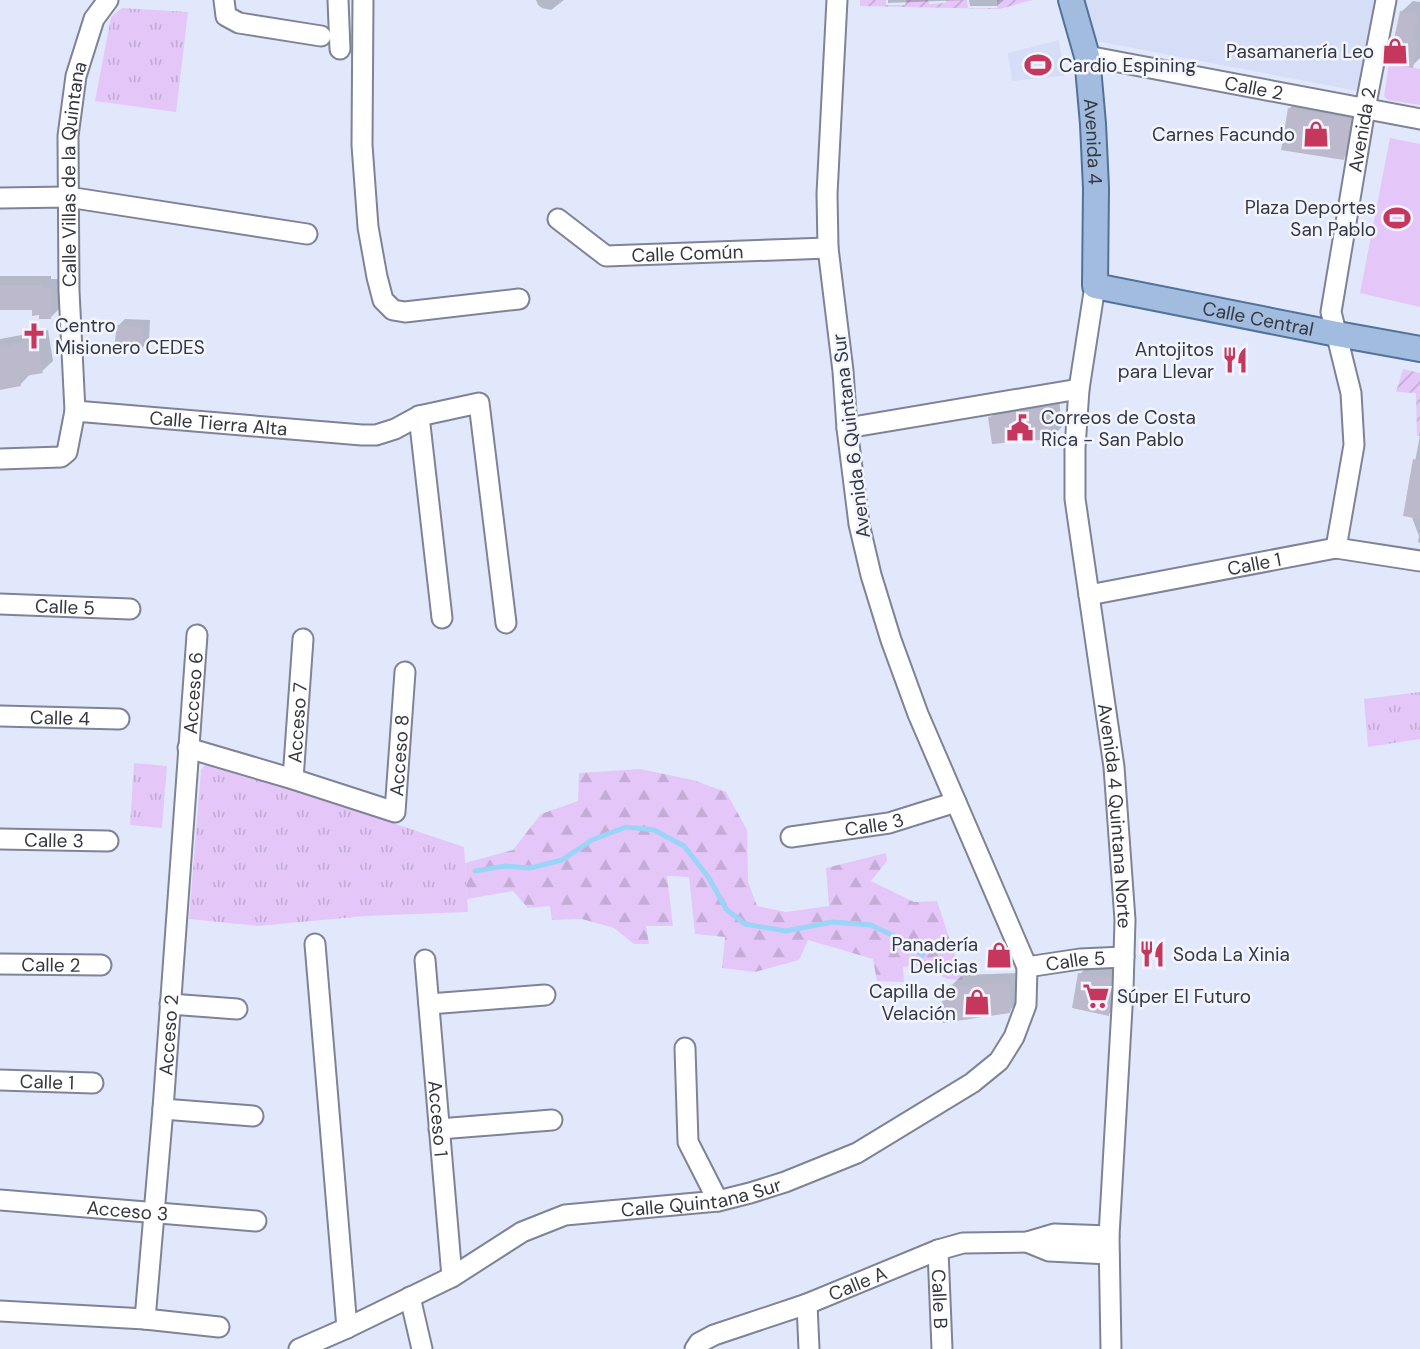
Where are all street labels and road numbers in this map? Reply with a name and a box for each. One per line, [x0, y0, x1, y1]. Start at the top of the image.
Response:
street label: Calle Villas de la Quintana [55, 58, 92, 287]
street label: Calle 2 [1223, 70, 1286, 105]
street label: Avenida 2 [1342, 85, 1381, 174]
street label: Avenida 4 [1078, 97, 1108, 185]
street label: Calle Común [631, 239, 744, 268]
street label: Calle Central [1201, 295, 1316, 342]
street label: Avenida 6 Quintana Sur [826, 332, 876, 540]
street label: Calle Tierra Alta [148, 405, 289, 441]
street label: Calle 1 [1225, 546, 1283, 581]
street label: Calle 5 [35, 593, 95, 620]
street label: Acceso 6 [177, 651, 208, 735]
street label: Acceso 7 [282, 681, 312, 764]
street label: Avenida 4 Quintana Norte [1092, 702, 1138, 929]
street label: Calle 4 [30, 704, 90, 731]
street label: Acceso 8 [384, 714, 414, 797]
street label: Calle 3 [843, 807, 907, 842]
street label: Calle 3 [24, 827, 84, 853]
street label: Calle 5 [1044, 945, 1106, 977]
street label: Calle 2 [21, 952, 81, 977]
street label: Acceso 2 [153, 993, 184, 1077]
street label: Calle 1 [19, 1068, 74, 1095]
street label: Acceso 1 [423, 1079, 454, 1158]
street label: Calle Quintana Sur [620, 1171, 784, 1222]
street label: Acceso 3 [86, 1195, 169, 1226]
street label: Calle A [825, 1260, 891, 1306]
street label: Calle B [926, 1269, 954, 1329]

